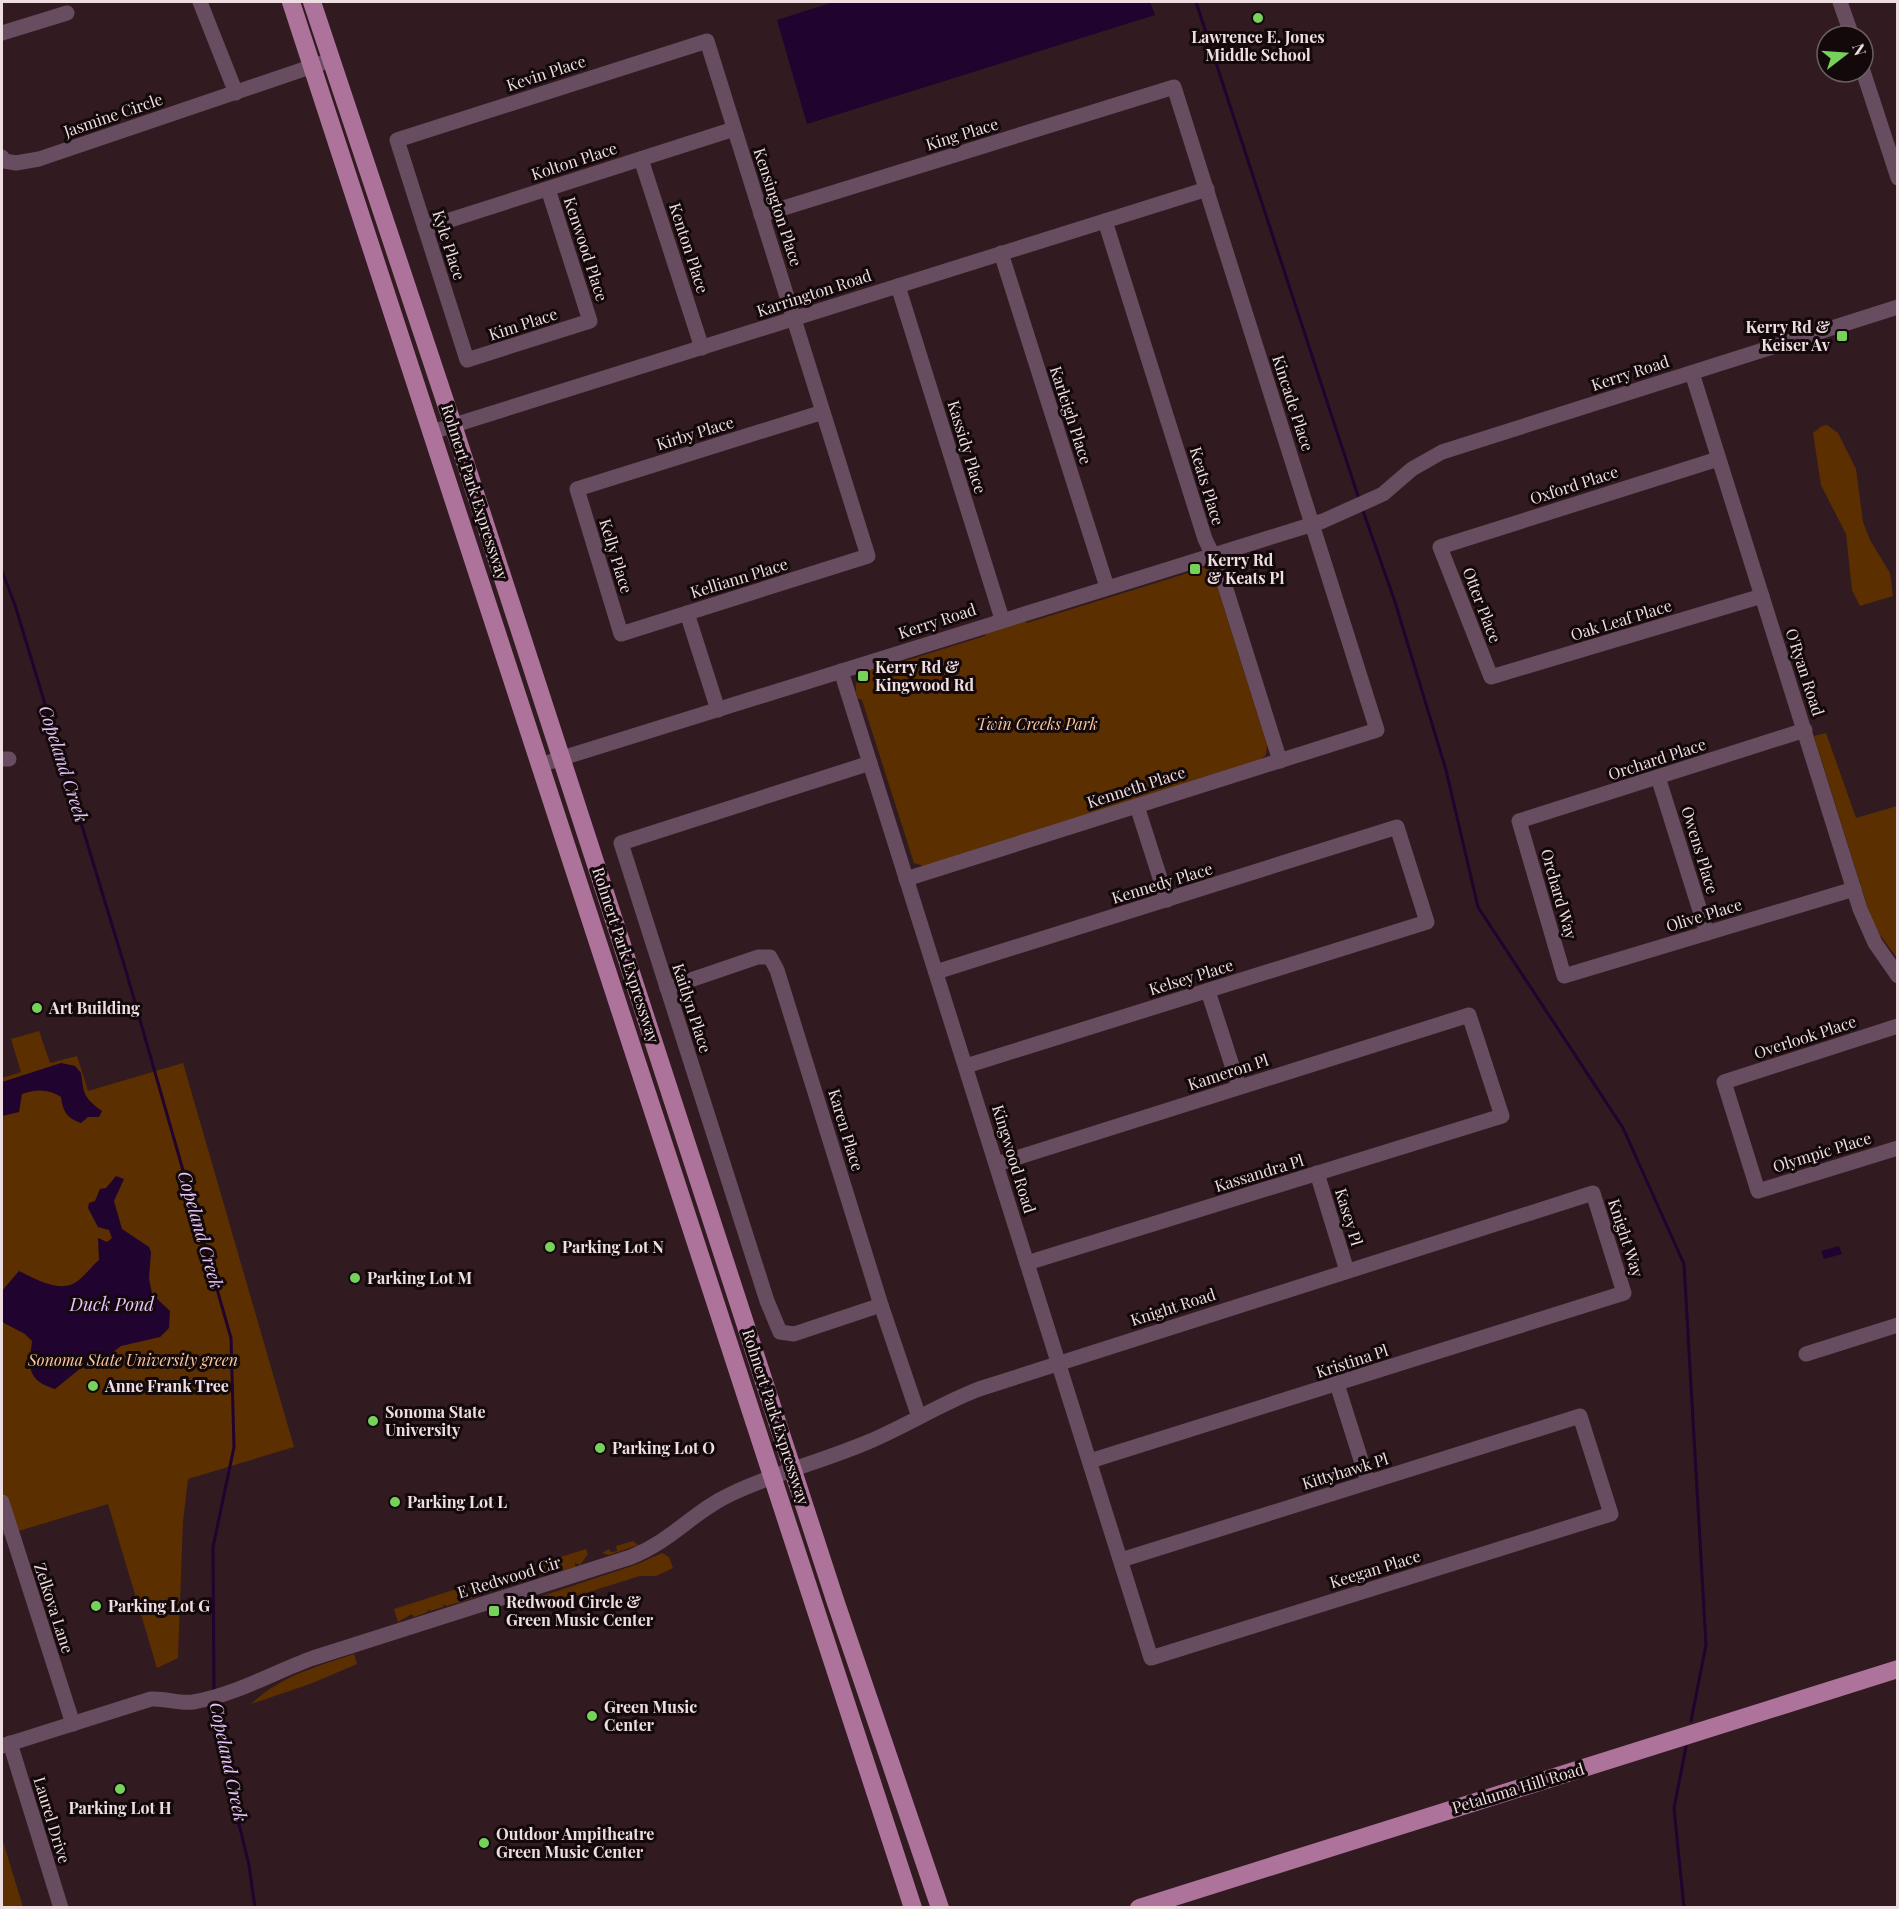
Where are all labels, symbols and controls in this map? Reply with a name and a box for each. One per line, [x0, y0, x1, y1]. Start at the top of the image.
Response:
marker: Lawrence E. Jones Middle School [1251, 11, 1265, 25]
north arrow [1815, 24, 1875, 84]
place label: Lawrence E. Jones Middle School [1191, 26, 1325, 65]
text: N [1848, 41, 1872, 58]
street label: Kevin Place [504, 50, 588, 95]
street label: Jasmine Circle [60, 88, 165, 142]
street label: King Place [923, 113, 1001, 154]
street label: Kolton Place [528, 137, 620, 184]
street label: Kensington Place [749, 145, 808, 269]
street label: Kenwood Place [560, 194, 613, 304]
street label: Kenton Place [665, 200, 714, 296]
street label: Kyle Place [428, 207, 471, 282]
street label: Karrington Road [754, 264, 874, 321]
street label: Kim Place [486, 303, 560, 344]
place label: Kerry Rd & Keiser Av [1746, 316, 1831, 355]
marker: Kerry Rd & Keiser Av [1835, 329, 1849, 343]
street label: Kerry Road [1588, 350, 1672, 395]
street label: Kincade Place [1268, 352, 1319, 453]
street label: Karleigh Place [1046, 363, 1097, 467]
street label: Kassidy Place [943, 398, 992, 496]
street label: Rohnert Park Expressway [437, 401, 514, 583]
street label: Kirby Place [653, 411, 736, 454]
street label: Keats Place [1186, 444, 1229, 528]
street label: Oxford Place [1527, 460, 1621, 509]
street label: Kelly Place [595, 516, 638, 596]
place label: Kerry Rd & Keats Pl [1207, 549, 1284, 588]
street label: Kelliann Place [687, 553, 790, 602]
marker: Kerry Rd & Keats Pl [1188, 562, 1202, 576]
street label: Otter Place [1459, 564, 1506, 645]
street label: Oak Leaf Place [1568, 594, 1674, 645]
street label: Kerry Road [895, 598, 979, 643]
street label: O'Ryan Road [1781, 625, 1830, 718]
place label: Kerry Rd & Kingwood Rd [875, 656, 975, 695]
marker: Kerry Rd & Kingwood Rd [856, 669, 870, 683]
water label: Copeland Creek [34, 702, 94, 825]
park label: Twin Creeks Park [976, 713, 1098, 734]
street label: Orchard Place [1605, 733, 1708, 784]
street label: Kenneth Place [1084, 761, 1188, 812]
street label: Owens Place [1677, 804, 1724, 896]
street label: Orchard Way [1537, 846, 1582, 941]
street label: Kennedy Place [1109, 857, 1215, 908]
street label: Rohnert Park Expressway [588, 864, 665, 1046]
street label: Olive Place [1663, 893, 1744, 936]
street label: Kelsey Place [1146, 954, 1236, 999]
street label: Kaitlyn Place [668, 961, 717, 1055]
place label: Art Building [48, 997, 140, 1018]
marker: Art Building [30, 1001, 44, 1015]
street label: Overlook Place [1751, 1010, 1859, 1063]
street label: Kameron Pl [1185, 1048, 1271, 1094]
street label: Karen Place [824, 1086, 869, 1173]
street label: Kingwood Road [988, 1102, 1041, 1216]
street label: Olympic Place [1770, 1127, 1874, 1176]
street label: Kassandra Pl [1212, 1149, 1306, 1196]
water label: Copeland Creek [173, 1168, 229, 1292]
street label: Kasey Pl [1331, 1186, 1368, 1249]
street label: Knight Way [1604, 1196, 1649, 1280]
place label: Parking Lot N [562, 1236, 664, 1257]
marker: Parking Lot N [543, 1240, 557, 1254]
place label: Parking Lot M [367, 1267, 472, 1288]
marker: Parking Lot M [348, 1271, 362, 1285]
street label: Knight Road [1128, 1283, 1218, 1330]
water label: Duck Pond [69, 1292, 155, 1316]
street label: Rohnert Park Expressway [738, 1326, 815, 1508]
street label: Kristina Pl [1313, 1339, 1391, 1382]
park label: Sonoma State University green [27, 1349, 238, 1370]
place label: Anne Frank Tree [104, 1375, 229, 1396]
marker: Anne Frank Tree [86, 1379, 100, 1393]
place label: Sonoma State University [385, 1401, 486, 1440]
marker: Sonoma State University [366, 1414, 380, 1428]
place label: Parking Lot O [612, 1437, 715, 1458]
marker: Parking Lot O [593, 1441, 607, 1455]
street label: Kittyhawk Pl [1299, 1447, 1391, 1494]
place label: Parking Lot L [407, 1491, 507, 1512]
marker: Parking Lot L [388, 1495, 402, 1509]
street label: Keegan Place [1327, 1545, 1423, 1592]
street label: E Redwood Cir [454, 1551, 563, 1602]
street label: Zelkova Lane [30, 1560, 79, 1656]
place label: Redwood Circle & Green Music Center [506, 1591, 654, 1630]
place label: Parking Lot G [108, 1595, 210, 1616]
marker: Parking Lot G [89, 1599, 103, 1613]
marker: Redwood Circle & Green Music Center [487, 1604, 501, 1618]
place label: Green Music Center [604, 1696, 697, 1735]
water label: Copeland Creek [205, 1700, 253, 1824]
marker: Green Music Center [585, 1709, 599, 1723]
street label: Petaluma Hill Road [1449, 1757, 1586, 1818]
street label: Laurel Drive [29, 1774, 76, 1866]
marker: Parking Lot H [113, 1782, 127, 1796]
place label: Parking Lot H [69, 1797, 172, 1818]
place label: Outdoor Ampitheatre Green Music Center [496, 1823, 654, 1862]
marker: Outdoor Ampitheatre Green Music Center [477, 1836, 491, 1850]

